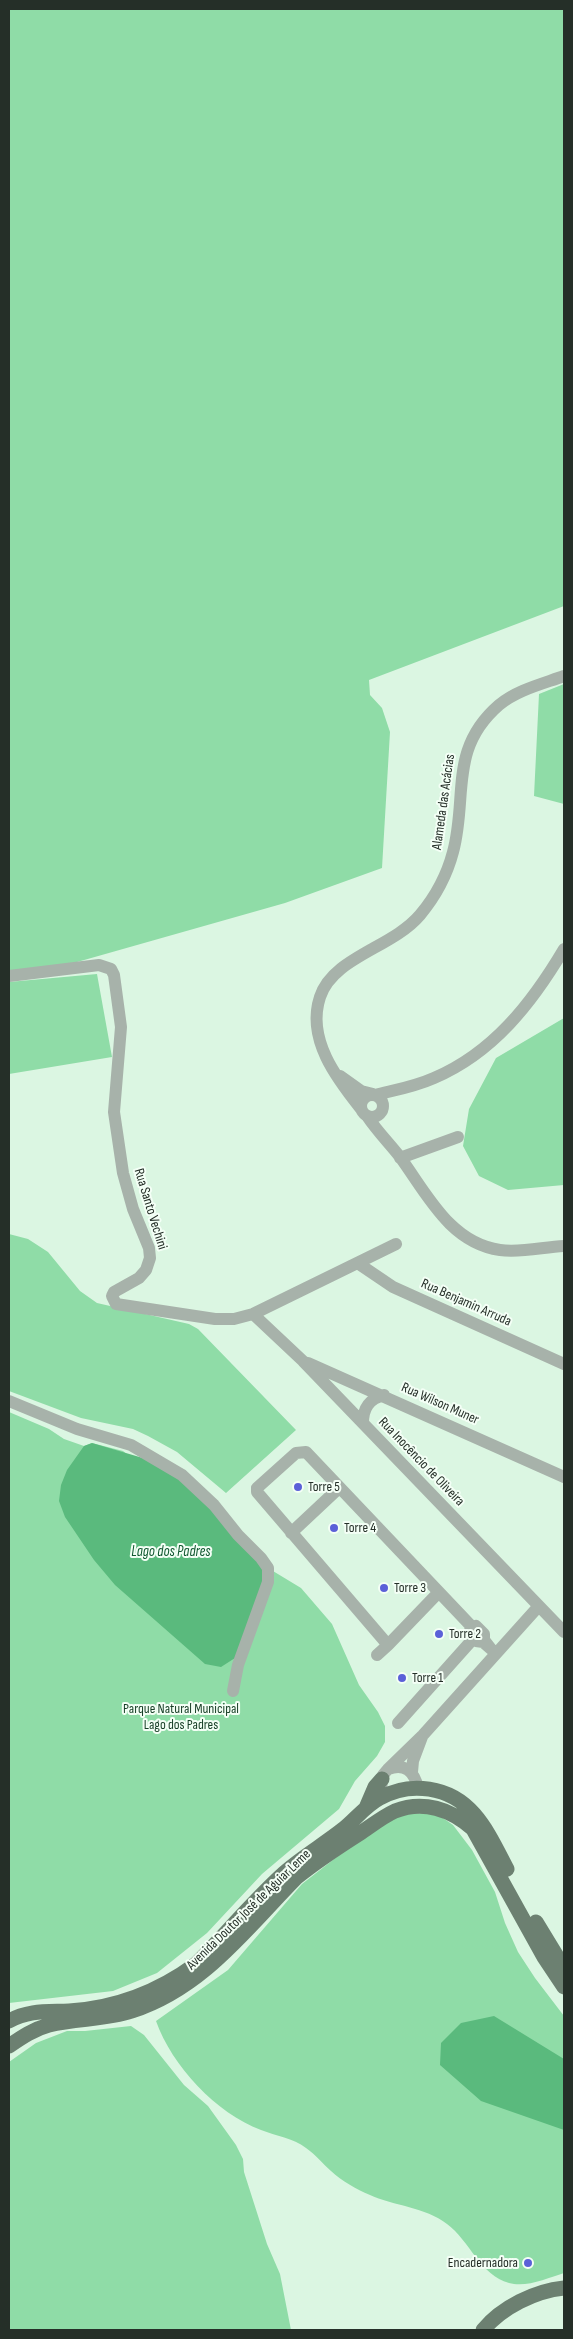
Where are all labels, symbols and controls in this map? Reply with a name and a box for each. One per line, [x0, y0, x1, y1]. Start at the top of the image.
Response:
street label: Alameda das Acácias [429, 753, 459, 851]
street label: Rua Santo Vechini [130, 1166, 170, 1252]
street label: Rua Benjamin Arruda [418, 1276, 514, 1330]
street label: Rua Wilson Muner [399, 1379, 481, 1429]
street label: Rua Inocêncio de Oliveira [374, 1414, 468, 1510]
place label: Torre 5 [308, 1479, 340, 1495]
marker: Torre 5 [292, 1481, 304, 1493]
place label: Torre 4 [344, 1520, 376, 1536]
marker: Torre 4 [328, 1522, 340, 1534]
water label: Lago dos Padres [131, 1543, 211, 1561]
place label: Torre 3 [394, 1580, 426, 1596]
marker: Torre 3 [378, 1582, 390, 1594]
place label: Torre 2 [449, 1626, 481, 1642]
marker: Torre 2 [433, 1628, 445, 1640]
place label: Torre 1 [412, 1670, 443, 1686]
marker: Torre 1 [396, 1672, 408, 1684]
park label: Parque Natural Municipal Lago dos Padres [123, 1701, 239, 1734]
street label: Avenida Doutor José de Aguiar Leme [183, 1846, 315, 1974]
place label: Encadernadora [448, 2255, 518, 2271]
marker: Encadernadora [522, 2257, 534, 2269]

